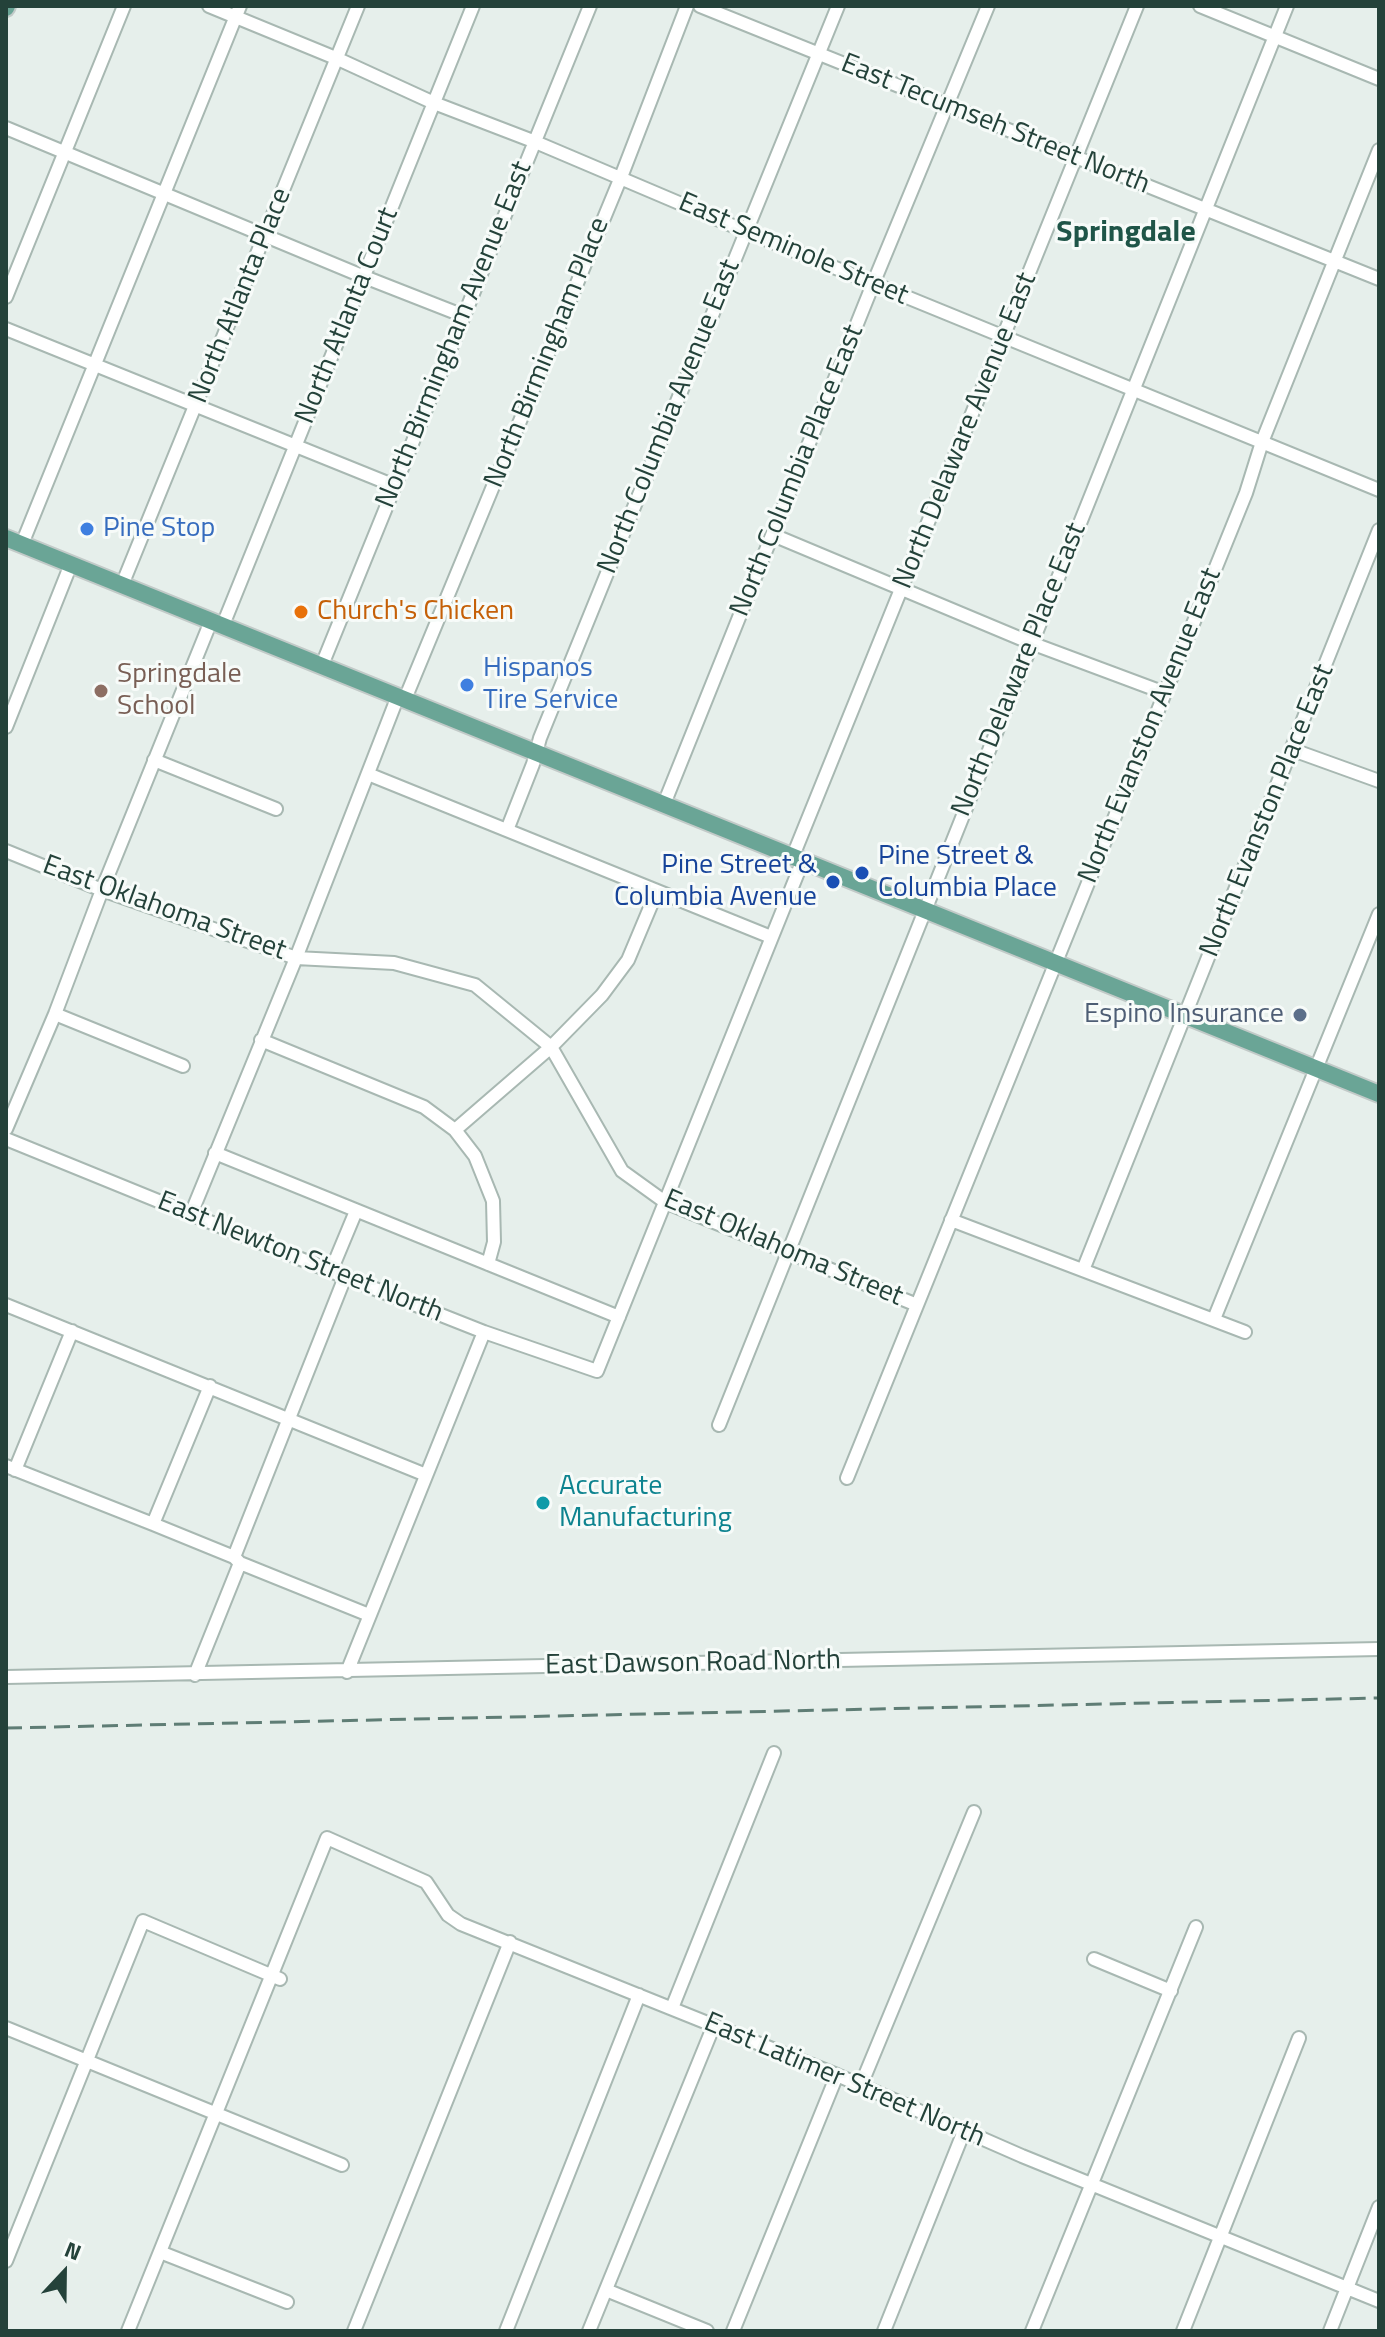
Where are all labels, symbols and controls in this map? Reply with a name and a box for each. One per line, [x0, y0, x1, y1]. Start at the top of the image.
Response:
street label: East Tecumseh Street North [836, 48, 1154, 202]
street label: North Birmingham Avenue East [370, 157, 540, 513]
street label: North Atlanta Place [183, 183, 299, 409]
street label: East Seminole Street [673, 186, 913, 314]
street label: North Atlanta Court [289, 203, 407, 429]
street label: North Birmingham Place [478, 213, 618, 493]
district label: Springdale [1056, 216, 1196, 252]
street label: North Columbia Avenue East [592, 255, 748, 579]
street label: North Delaware Avenue East [887, 268, 1045, 594]
street label: North Columbia Place East [724, 320, 872, 622]
place label: Pine Stop [103, 512, 215, 546]
street label: North Delaware Place East [946, 518, 1094, 822]
marker: Pine Stop [78, 520, 96, 538]
street label: North Evanston Avenue East [1072, 564, 1230, 888]
place label: Church's Chicken [317, 595, 514, 629]
marker: Church's Chicken [292, 603, 310, 621]
place label: Hispanos Tire Service [483, 652, 618, 718]
place label: Springdale School [117, 658, 242, 724]
street label: North Evanston Place East [1194, 660, 1342, 962]
marker: Hispanos Tire Service [458, 676, 476, 694]
marker: Springdale School [92, 682, 110, 700]
place label: Pine Street & Columbia Place [878, 840, 1057, 906]
street label: East Oklahoma Street [38, 849, 290, 969]
place label: Pine Street & Columbia Avenue [614, 849, 817, 915]
marker: Pine Street & Columbia Place [853, 864, 871, 882]
marker: Pine Street & Columbia Avenue [824, 873, 842, 891]
place label: Espino Insurance [1084, 998, 1284, 1032]
marker: Espino Insurance [1291, 1006, 1309, 1024]
street label: East Oklahoma Street [658, 1183, 908, 1315]
street label: East Newton Street North [152, 1185, 448, 1331]
place label: Accurate Manufacturing [559, 1470, 732, 1536]
marker: Accurate Manufacturing [534, 1494, 552, 1512]
street label: East Dawson Road North [545, 1645, 841, 1683]
street label: East Latimer Street North [699, 2007, 989, 2155]
text: N [60, 2232, 86, 2269]
north arrow [24, 2233, 104, 2313]

